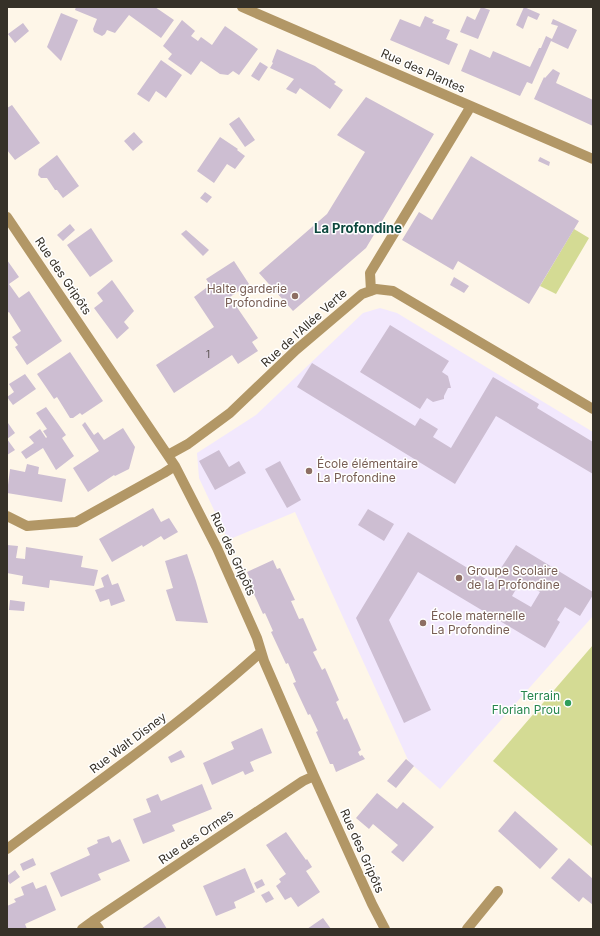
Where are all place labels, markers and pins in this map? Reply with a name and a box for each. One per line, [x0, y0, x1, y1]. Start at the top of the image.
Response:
place label: Halte garderie Profondine [207, 281, 287, 310]
marker: Halte garderie Profondine [290, 291, 300, 301]
place label: École élémentaire La Profondine [317, 456, 418, 485]
marker: École élémentaire La Profondine [304, 466, 314, 476]
place label: Groupe Scolaire de la Profondine [467, 563, 560, 592]
marker: Groupe Scolaire de la Profondine [454, 573, 464, 583]
place label: École maternelle La Profondine [431, 608, 525, 637]
marker: École maternelle La Profondine [418, 618, 428, 628]
place label: Terrain Florian Prou [492, 688, 560, 717]
marker: Terrain Florian Prou [563, 698, 573, 708]

